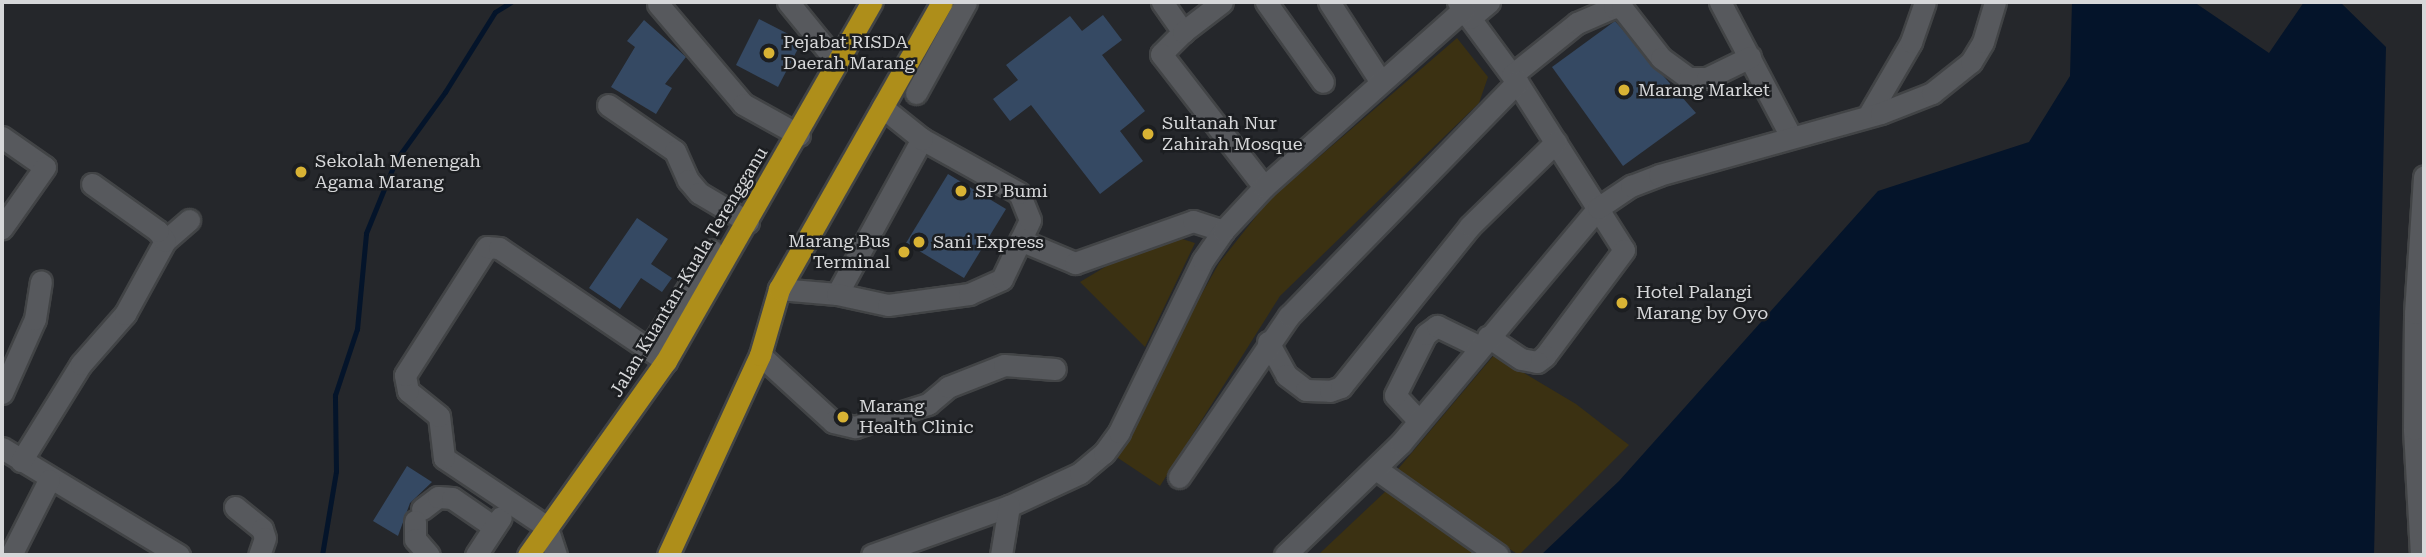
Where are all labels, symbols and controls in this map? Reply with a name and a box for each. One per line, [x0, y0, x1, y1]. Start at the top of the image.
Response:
place label: Pejabat RISDA Daerah Marang [783, 32, 915, 74]
marker: Pejabat RISDA Daerah Marang [761, 45, 777, 61]
place label: Marang Market [1638, 79, 1770, 101]
marker: Marang Market [1616, 82, 1632, 98]
place label: Sultanah Nur Zahirah Mosque [1162, 113, 1303, 156]
marker: Sultanah Nur Zahirah Mosque [1140, 126, 1156, 142]
street label: Jalan Kuantan-Kuala Terengganu [606, 143, 772, 401]
place label: Sekolah Menengah Agama Marang [315, 151, 481, 194]
marker: Sekolah Menengah Agama Marang [293, 164, 309, 180]
place label: SP Bumi [975, 180, 1048, 202]
marker: SP Bumi [953, 183, 969, 199]
place label: Marang Bus Terminal [788, 231, 890, 274]
place label: Sani Express [933, 231, 1044, 253]
marker: Sani Express [911, 234, 927, 250]
marker: Marang Bus Terminal [896, 244, 912, 260]
place label: Hotel Palangi Marang by Oyo [1636, 282, 1768, 324]
marker: Hotel Palangi Marang by Oyo [1614, 295, 1630, 311]
place label: Marang Health Clinic [859, 396, 973, 438]
marker: Marang Health Clinic [833, 407, 853, 427]

